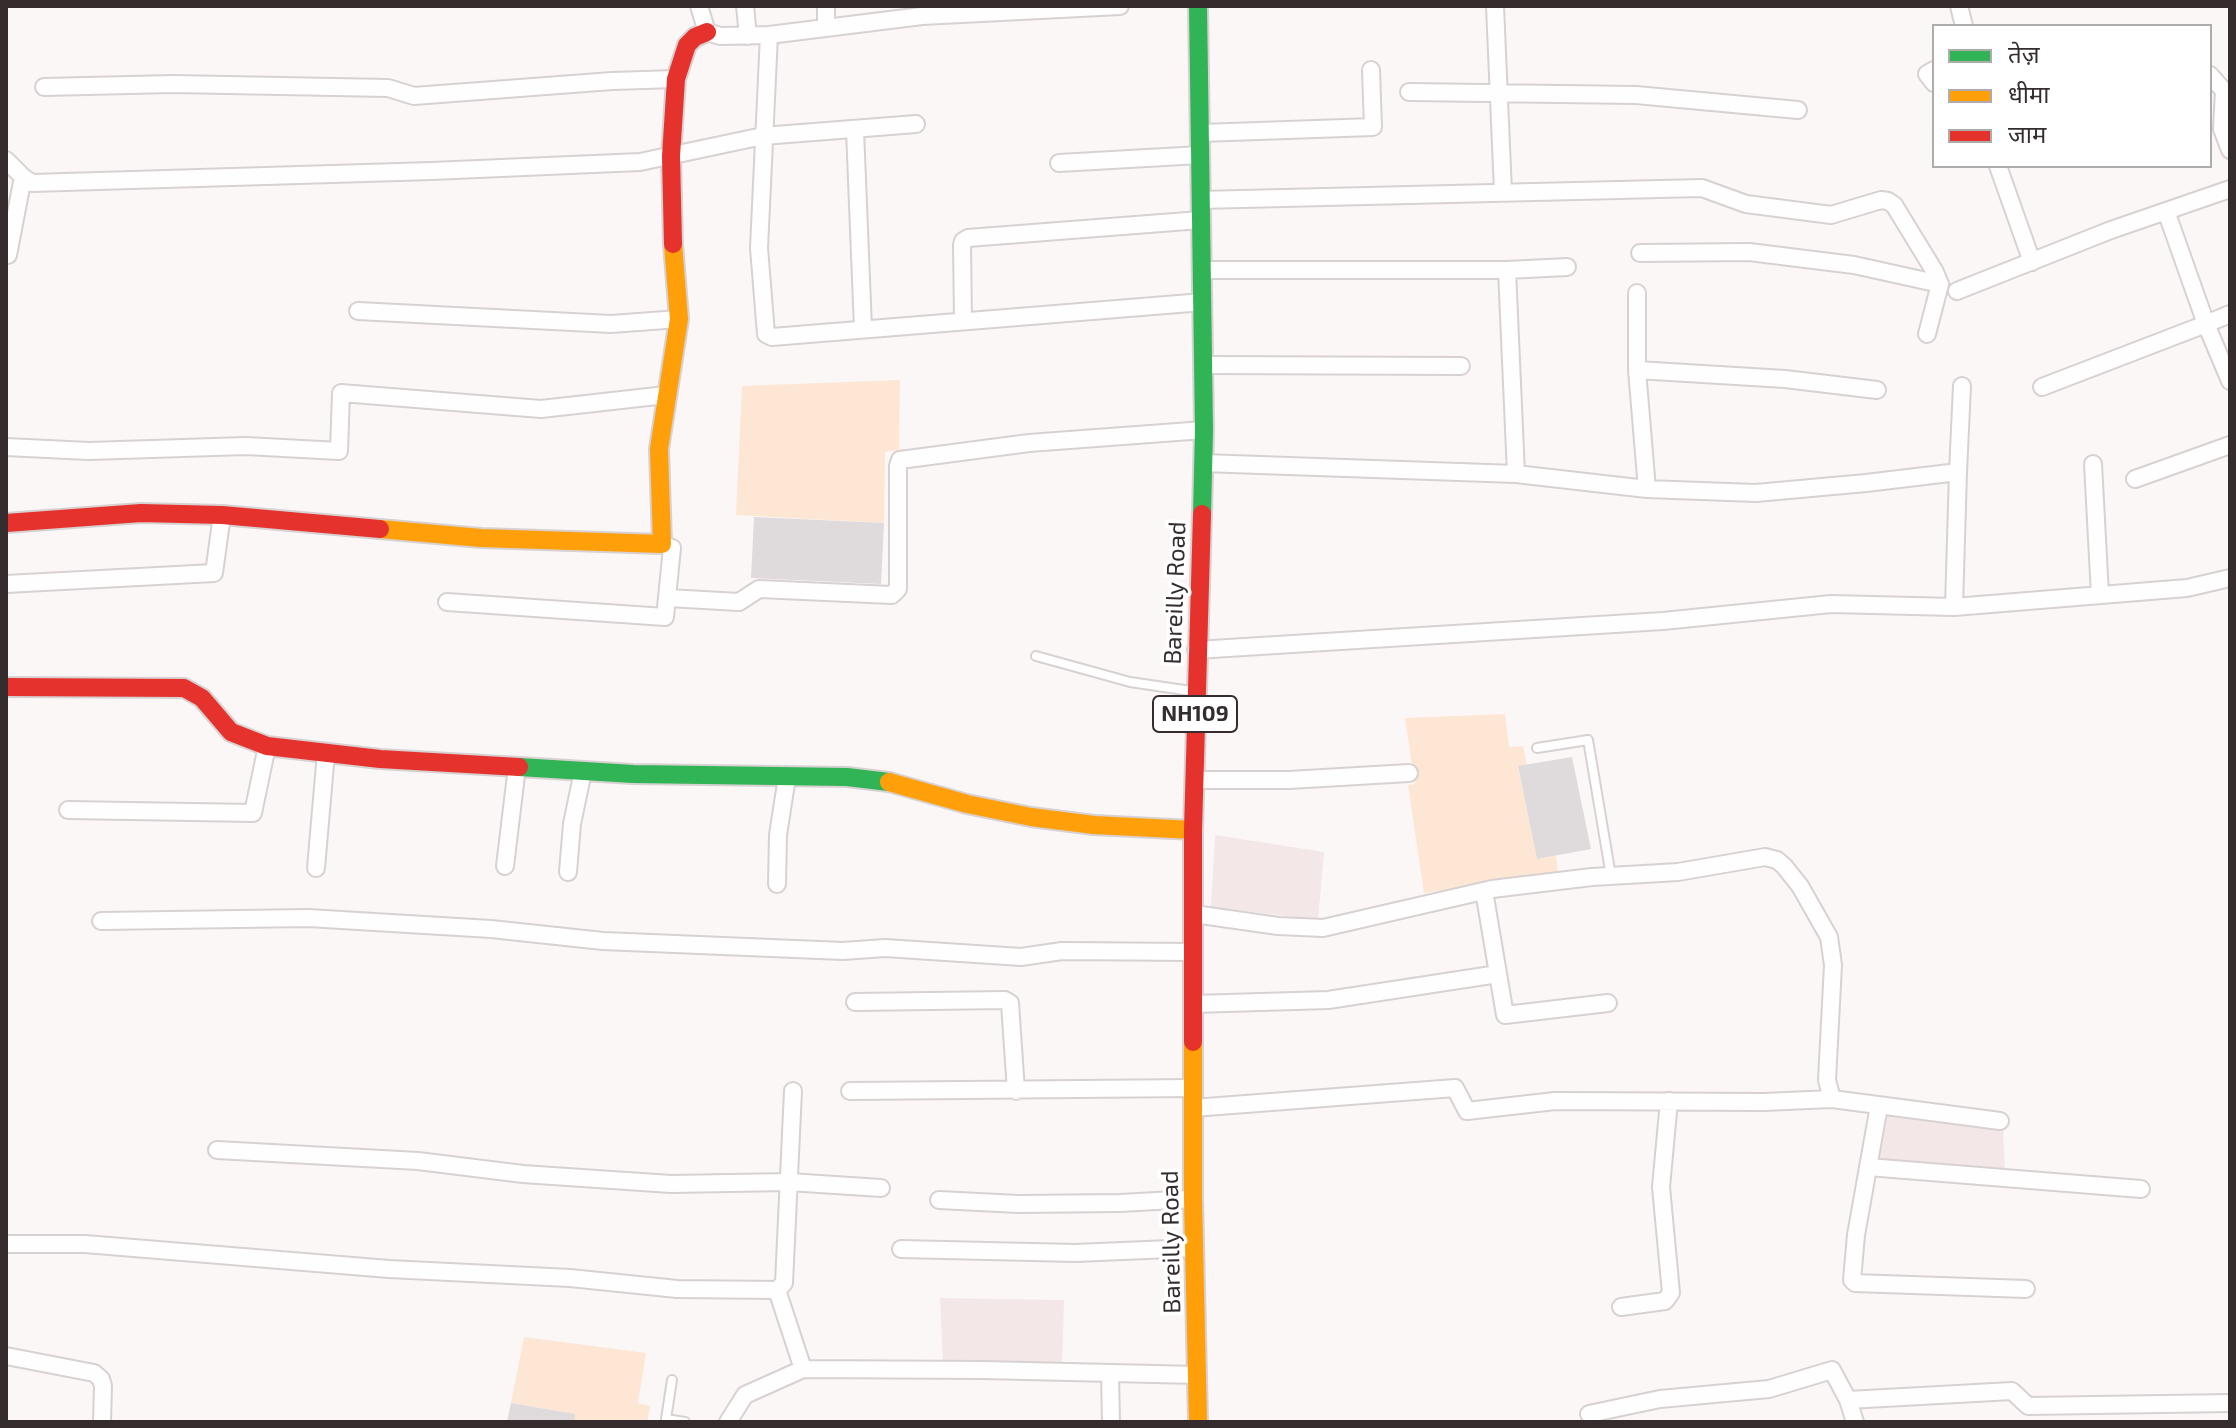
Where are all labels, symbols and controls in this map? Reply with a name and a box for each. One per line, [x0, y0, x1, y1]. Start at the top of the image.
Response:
legend [1932, 24, 2212, 168]
text: तेज़ [2008, 39, 2040, 68]
text: धीमा [2008, 79, 2050, 108]
text: जाम [2008, 119, 2046, 148]
street label: Bareilly Road [1158, 521, 1192, 665]
road number: NH109 [1153, 696, 1237, 732]
street label: Bareilly Road [1155, 1170, 1187, 1314]

